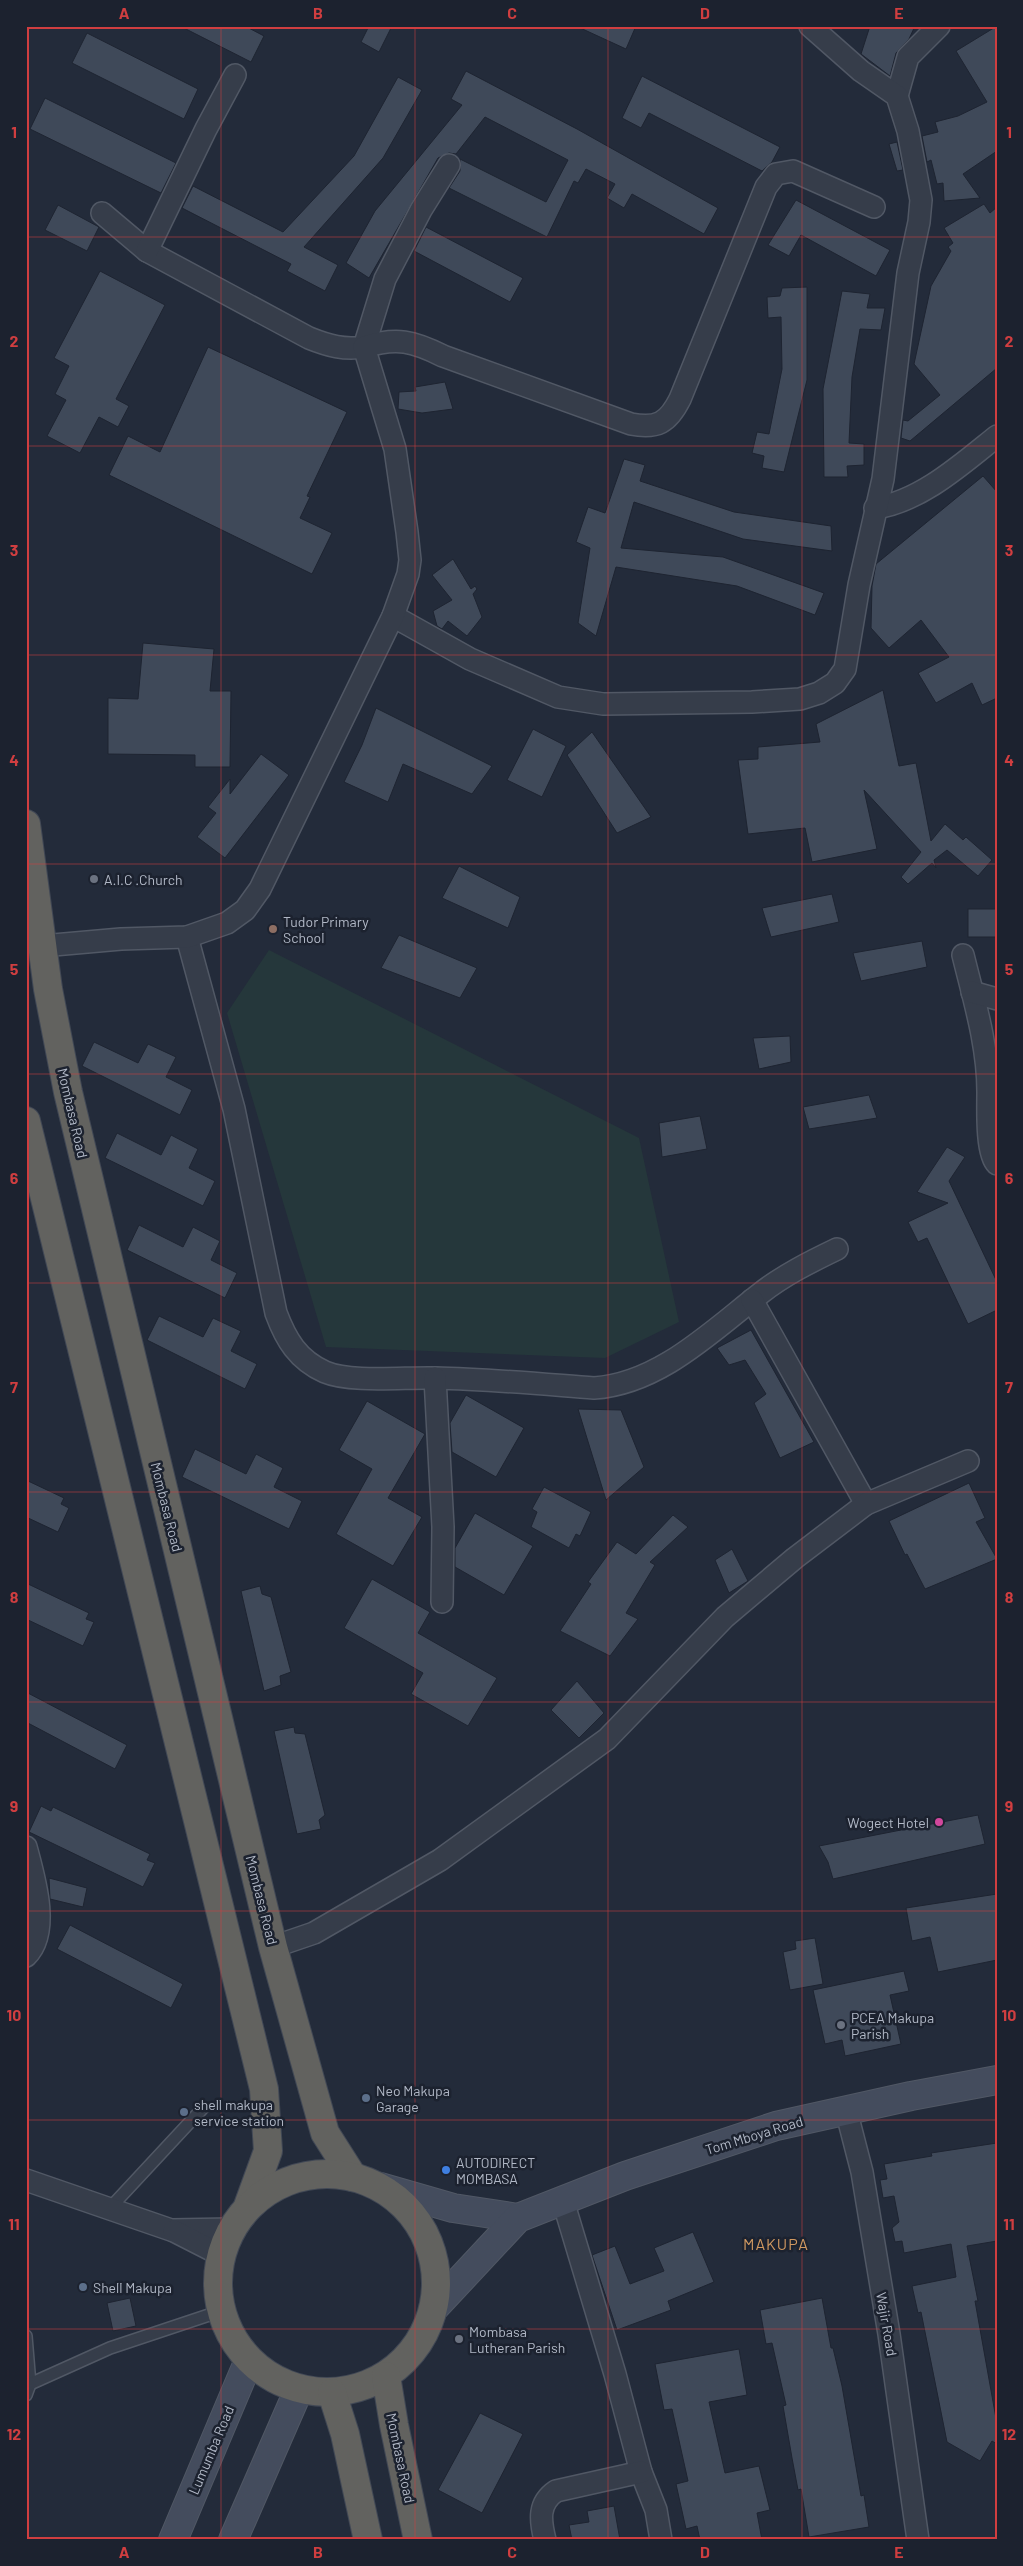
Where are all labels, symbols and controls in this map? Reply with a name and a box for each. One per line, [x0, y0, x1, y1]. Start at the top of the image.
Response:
text: A [119, 3, 130, 22]
text: B [313, 3, 323, 22]
text: C [507, 3, 517, 22]
text: D [700, 3, 710, 22]
text: E [894, 3, 904, 22]
text: 1 [11, 122, 17, 141]
text: 1 [1006, 122, 1012, 141]
text: 2 [10, 331, 19, 350]
text: 2 [1005, 331, 1014, 350]
text: 3 [10, 540, 18, 559]
text: 3 [1005, 540, 1013, 559]
text: 4 [9, 750, 19, 769]
text: 4 [1004, 750, 1014, 769]
place label: A.I.C .Church [104, 871, 183, 888]
marker: A.I.C .Church [88, 873, 100, 885]
place label: Tudor Primary School [283, 913, 369, 946]
marker: Tudor Primary School [267, 923, 279, 935]
text: 5 [10, 959, 19, 978]
text: 5 [1005, 959, 1014, 978]
street label: Mombasa Road [54, 1066, 92, 1160]
text: 6 [10, 1168, 19, 1187]
text: 6 [1005, 1168, 1014, 1187]
text: 7 [10, 1377, 18, 1396]
text: 7 [1005, 1377, 1013, 1396]
street label: Mombasa Road [148, 1460, 186, 1554]
text: 8 [10, 1587, 19, 1606]
text: 8 [1005, 1587, 1014, 1606]
text: 9 [10, 1796, 18, 1815]
text: 9 [1005, 1796, 1013, 1815]
place label: Wogect Hotel [847, 1814, 929, 1831]
marker: Wogect Hotel [933, 1816, 945, 1828]
street label: Mombasa Road [243, 1853, 281, 1947]
text: 10 [7, 2005, 21, 2024]
text: 10 [1002, 2005, 1016, 2024]
place label: PCEA Makupa Parish [851, 2009, 934, 2042]
marker: PCEA Makupa Parish [835, 2019, 847, 2031]
place label: Neo Makupa Garage [376, 2082, 450, 2115]
marker: Neo Makupa Garage [360, 2092, 372, 2104]
place label: shell makupa service station [194, 2096, 284, 2129]
marker: shell makupa service station [178, 2106, 190, 2118]
street label: Tom Mboya Road [703, 2112, 805, 2158]
place label: AUTODIRECT MOMBASA [456, 2154, 535, 2187]
marker: AUTODIRECT MOMBASA [440, 2164, 452, 2176]
text: 11 [8, 2214, 20, 2233]
text: 11 [1003, 2214, 1015, 2233]
district label: MAKUPA [743, 2234, 809, 2253]
place label: Shell Makupa [93, 2279, 172, 2296]
marker: Shell Makupa [77, 2281, 89, 2293]
street label: Wajir Road [873, 2291, 901, 2357]
place label: Mombasa Lutheran Parish [469, 2323, 565, 2356]
marker: Mombasa Lutheran Parish [453, 2333, 465, 2345]
street label: Lumumba Road [185, 2403, 237, 2497]
street label: Mombasa Road [383, 2411, 419, 2505]
text: 12 [7, 2424, 21, 2443]
text: 12 [1002, 2424, 1016, 2443]
text: A [119, 2542, 130, 2561]
text: B [313, 2542, 323, 2561]
text: C [507, 2542, 517, 2561]
text: D [700, 2542, 710, 2561]
text: E [894, 2542, 904, 2561]

